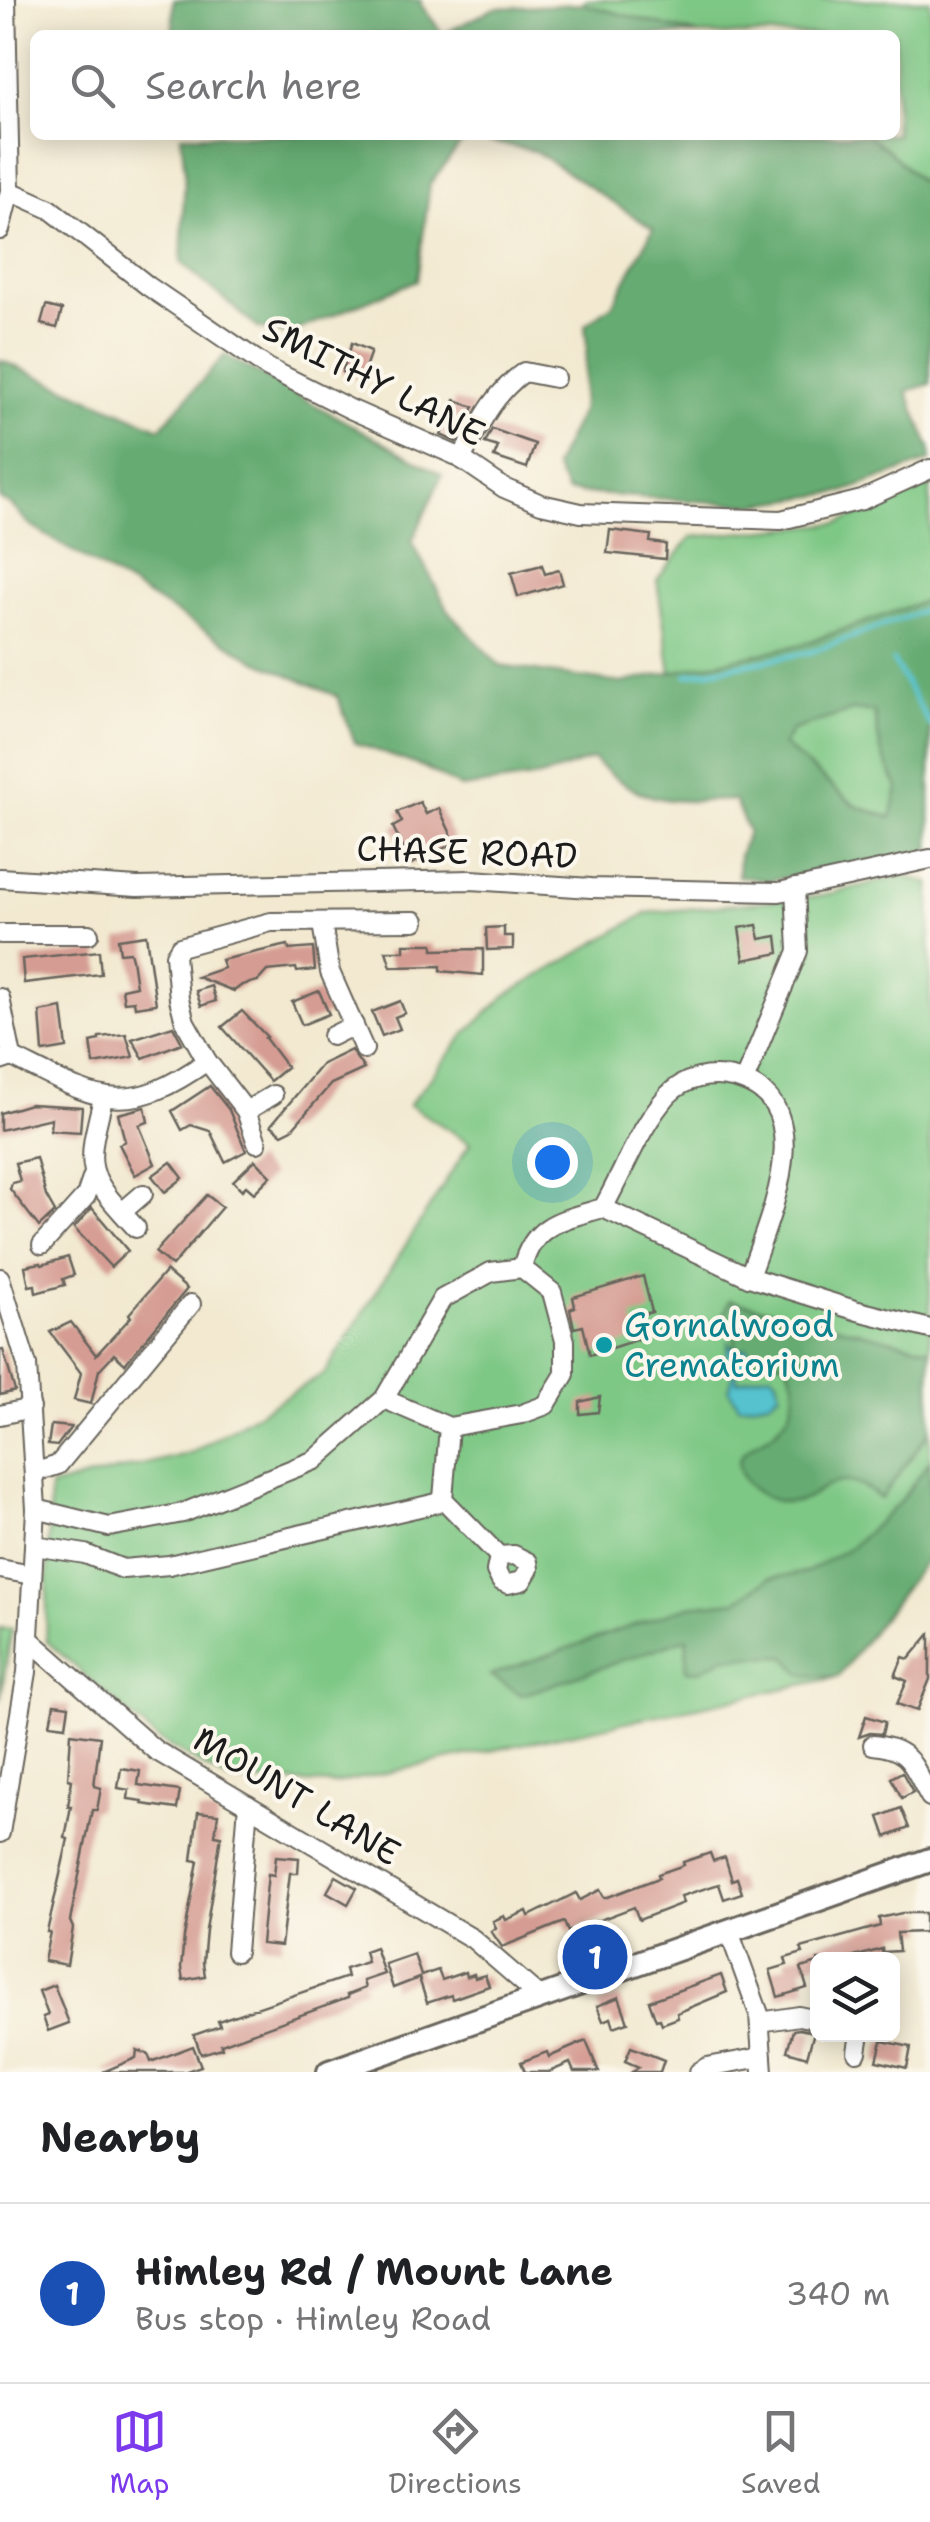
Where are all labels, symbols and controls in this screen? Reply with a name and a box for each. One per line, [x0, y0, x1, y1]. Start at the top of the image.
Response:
search box [30, 30, 900, 140]
icon: search [65, 58, 120, 113]
text: Search here [145, 60, 362, 111]
street label: SMITHY LANE [255, 304, 493, 457]
street label: CHASE ROAD [356, 824, 578, 879]
your location [527, 1137, 578, 1188]
place label: Gornalwood Crematorium [624, 1301, 840, 1388]
marker: Gornalwood Crematorium [593, 1334, 615, 1356]
street label: MOUNT LANE [185, 1715, 409, 1876]
pin: 1 [562, 1920, 628, 1994]
map controls [810, 1952, 900, 2042]
button: layers [810, 1952, 900, 2042]
text: Nearby [40, 2109, 200, 2165]
text: Himley Rd / Mount Lane [135, 2246, 613, 2297]
text: 1 [65, 2272, 80, 2315]
text: 340 m [786, 2272, 890, 2315]
text: Bus stop · Himley Road [135, 2297, 491, 2340]
tab: Map [110, 2404, 169, 2502]
tab: Directions [388, 2404, 522, 2502]
tab: Saved [741, 2404, 820, 2502]

